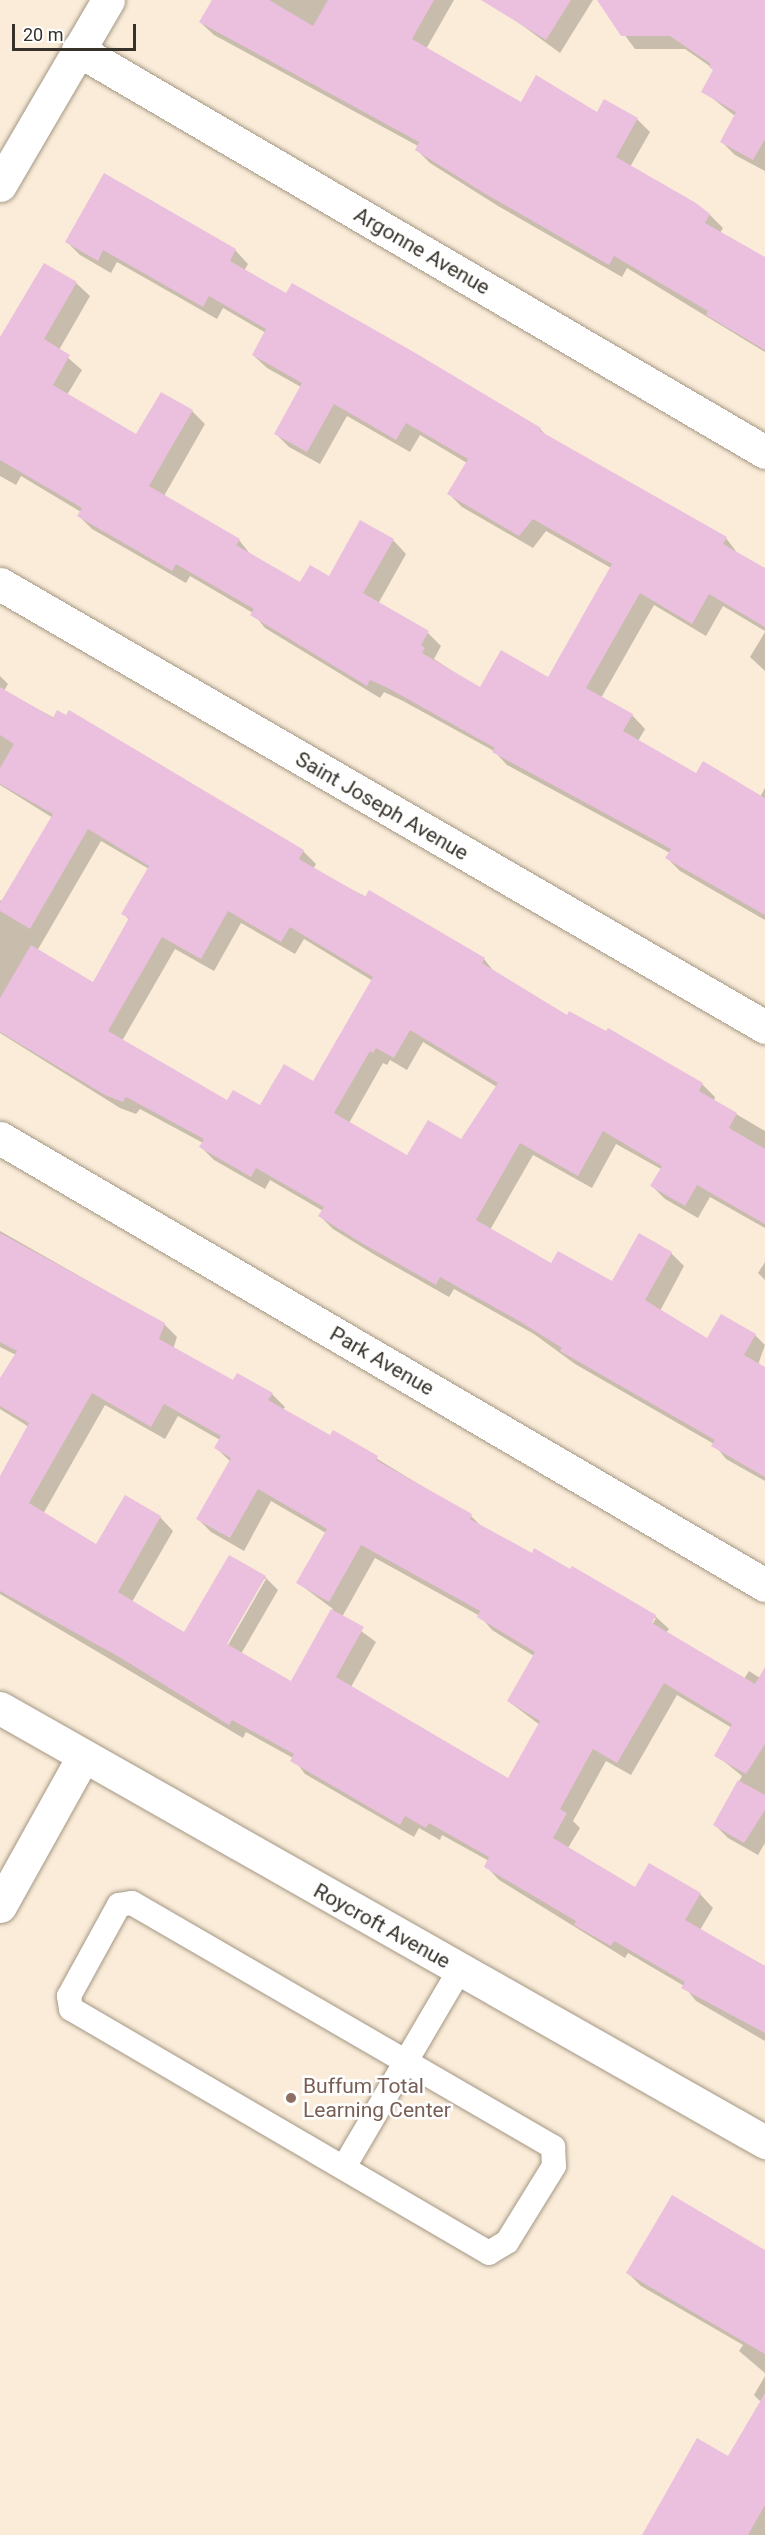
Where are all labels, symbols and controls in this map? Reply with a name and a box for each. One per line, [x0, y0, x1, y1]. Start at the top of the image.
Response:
scale bar [15, 12, 140, 50]
text: 20 m [23, 24, 63, 45]
street label: Argonne Avenue [350, 202, 494, 300]
street label: Saint Joseph Avenue [291, 746, 473, 866]
street label: Park Avenue [325, 1321, 439, 1401]
street label: Roycroft Avenue [309, 1878, 455, 1974]
place label: Buffum Total Learning Center [303, 2073, 451, 2123]
marker: Buffum Total Learning Center [284, 2091, 298, 2105]

